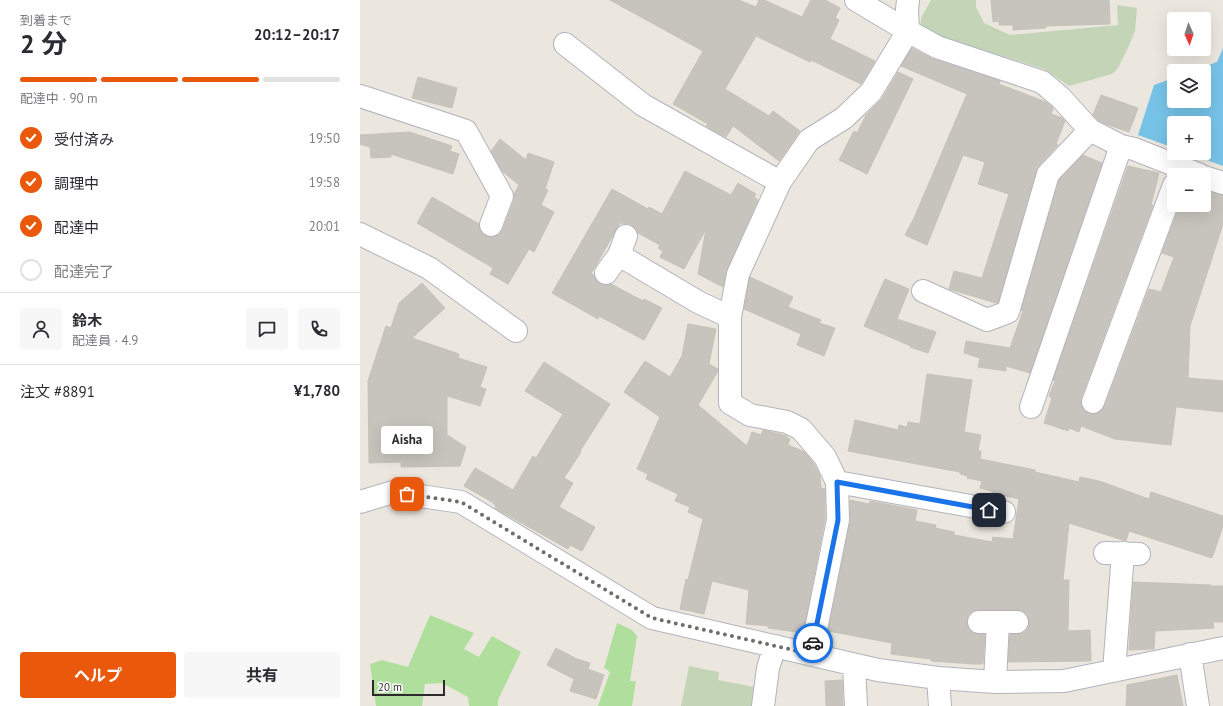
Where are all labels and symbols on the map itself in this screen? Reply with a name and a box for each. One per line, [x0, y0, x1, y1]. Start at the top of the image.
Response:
north arrow [1167, 12, 1211, 56]
callout: Aisha [381, 426, 433, 454]
pin [390, 477, 424, 511]
pin [972, 493, 1006, 527]
courier [793, 623, 833, 663]
scale bar [372, 678, 445, 697]

